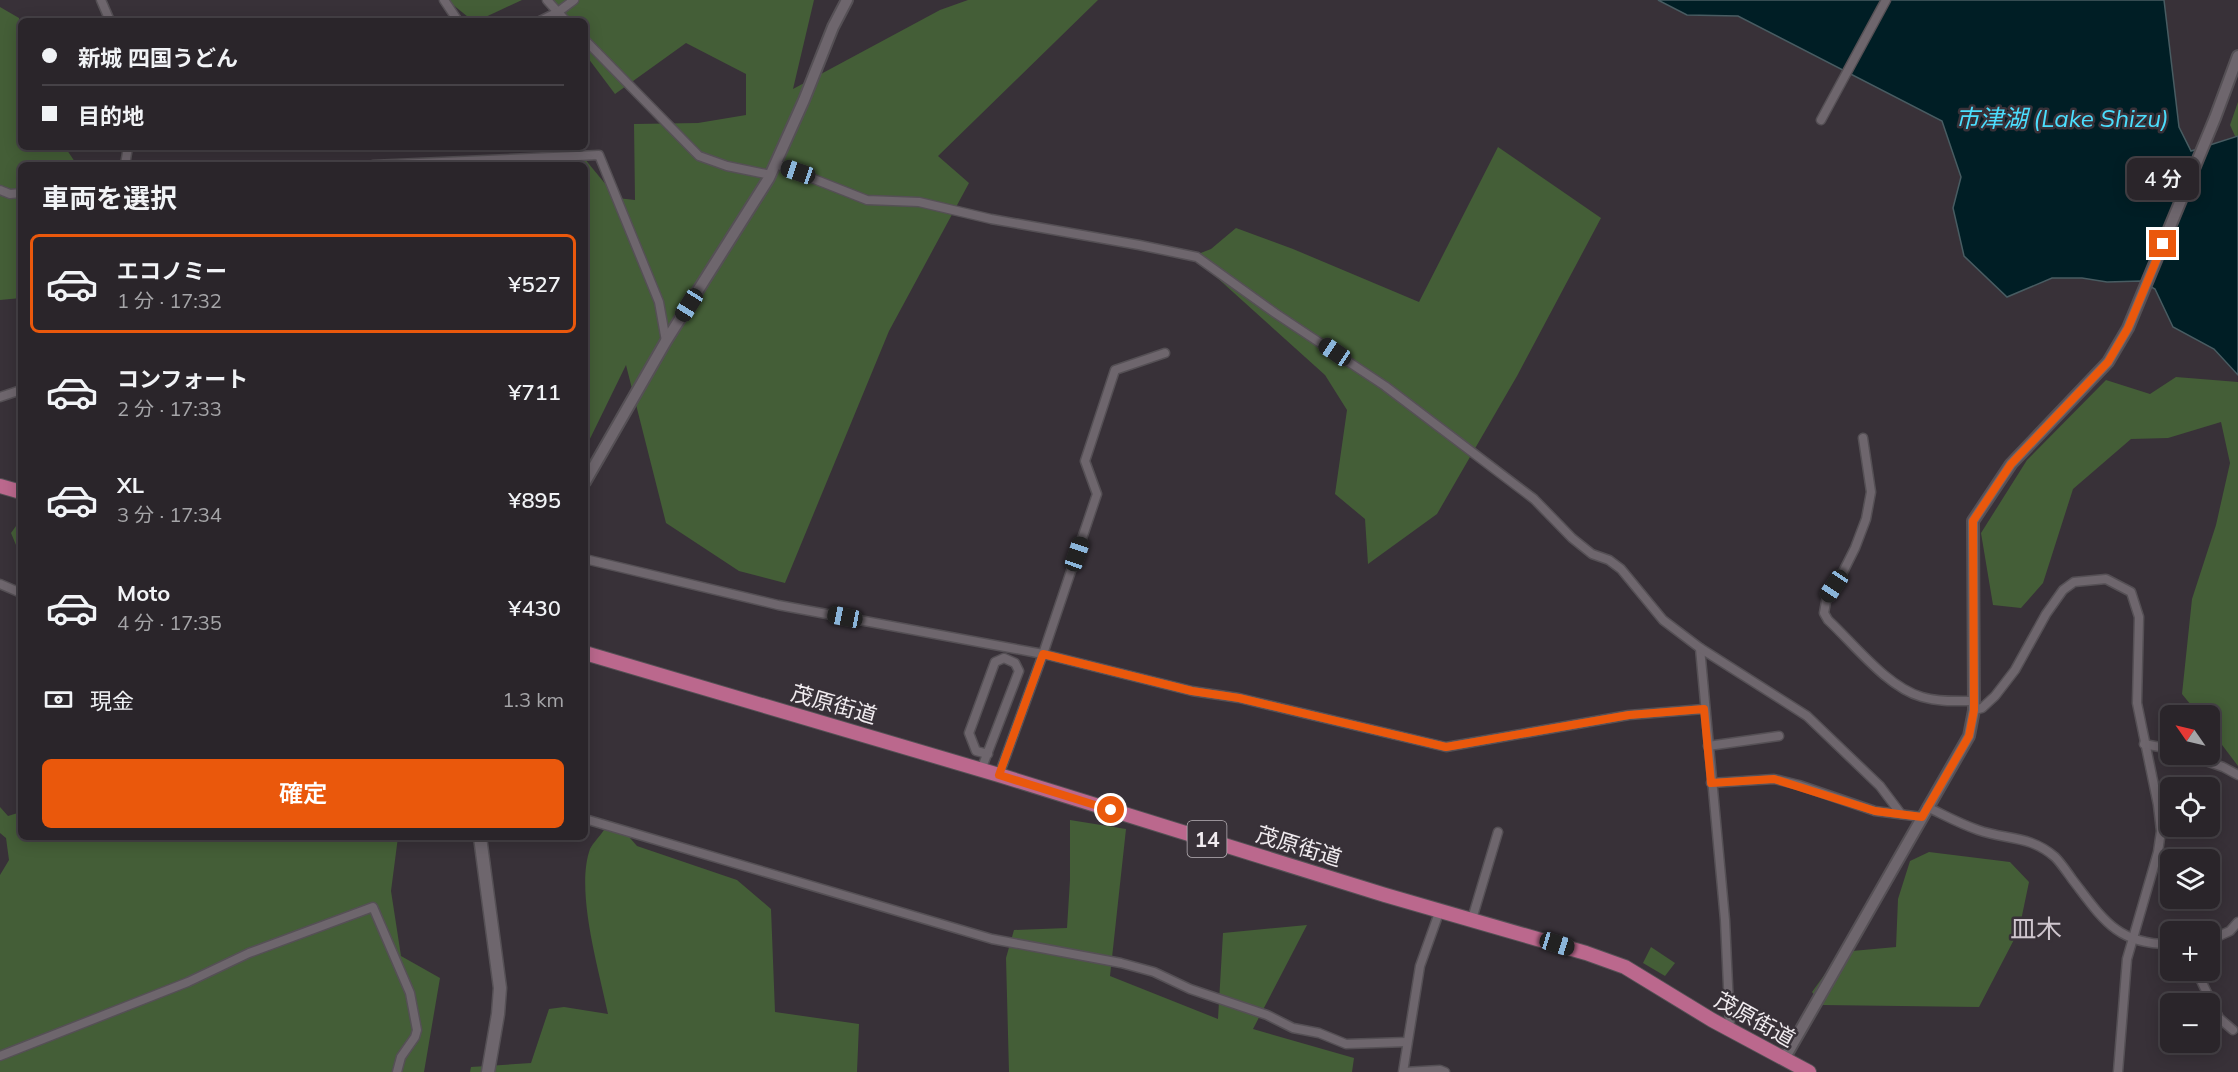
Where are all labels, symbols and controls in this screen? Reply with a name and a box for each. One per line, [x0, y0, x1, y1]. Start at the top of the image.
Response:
text: 新城 四国うどん [78, 44, 238, 72]
text: 目的地 [78, 102, 144, 130]
water label: 市津湖 (Lake Shizu) [1955, 103, 2169, 133]
callout: 4 分 [2127, 157, 2199, 199]
car [778, 158, 818, 186]
text: 4 分 [2144, 166, 2182, 191]
text: 車両を選択 [42, 181, 177, 215]
route end [2149, 230, 2176, 257]
icon: car [45, 257, 99, 311]
text: エコノミー [117, 257, 227, 285]
text: ¥527 [508, 270, 561, 298]
car [672, 285, 706, 325]
text: 1 分 · 17:32 [117, 288, 222, 313]
car [1315, 334, 1355, 370]
icon: car [45, 365, 99, 419]
text: コンフォート [117, 365, 248, 393]
text: ¥711 [508, 378, 561, 406]
text: 2 分 · 17:33 [117, 396, 222, 421]
text: XL [117, 471, 144, 499]
icon: car [45, 473, 99, 527]
text: ¥895 [508, 486, 561, 514]
text: 3 分 · 17:34 [117, 502, 222, 527]
car [1063, 534, 1091, 574]
car [1816, 566, 1852, 606]
text: Moto [117, 579, 170, 607]
icon: car [45, 581, 99, 635]
text: ¥430 [508, 594, 561, 622]
car [826, 605, 864, 629]
text: 4 分 · 17:35 [117, 610, 222, 635]
street label: 茂原街道 [788, 678, 880, 730]
icon: cash [42, 683, 75, 716]
text: 現金 [90, 687, 134, 715]
text: 1.3 km [502, 687, 564, 712]
north arrow [2160, 705, 2220, 765]
map controls [2160, 705, 2220, 1053]
button: 確定 [42, 759, 564, 828]
button: locate [2160, 777, 2220, 837]
route start [1097, 796, 1124, 823]
street label: 茂原街道 [1253, 820, 1345, 872]
road number: 14 [1188, 821, 1226, 857]
button: layers [2160, 849, 2220, 909]
district label: 皿木 [2010, 912, 2062, 945]
button: + [2160, 921, 2220, 981]
car [1537, 930, 1577, 958]
street label: 茂原街道 [1710, 985, 1800, 1053]
button: − [2160, 993, 2220, 1053]

